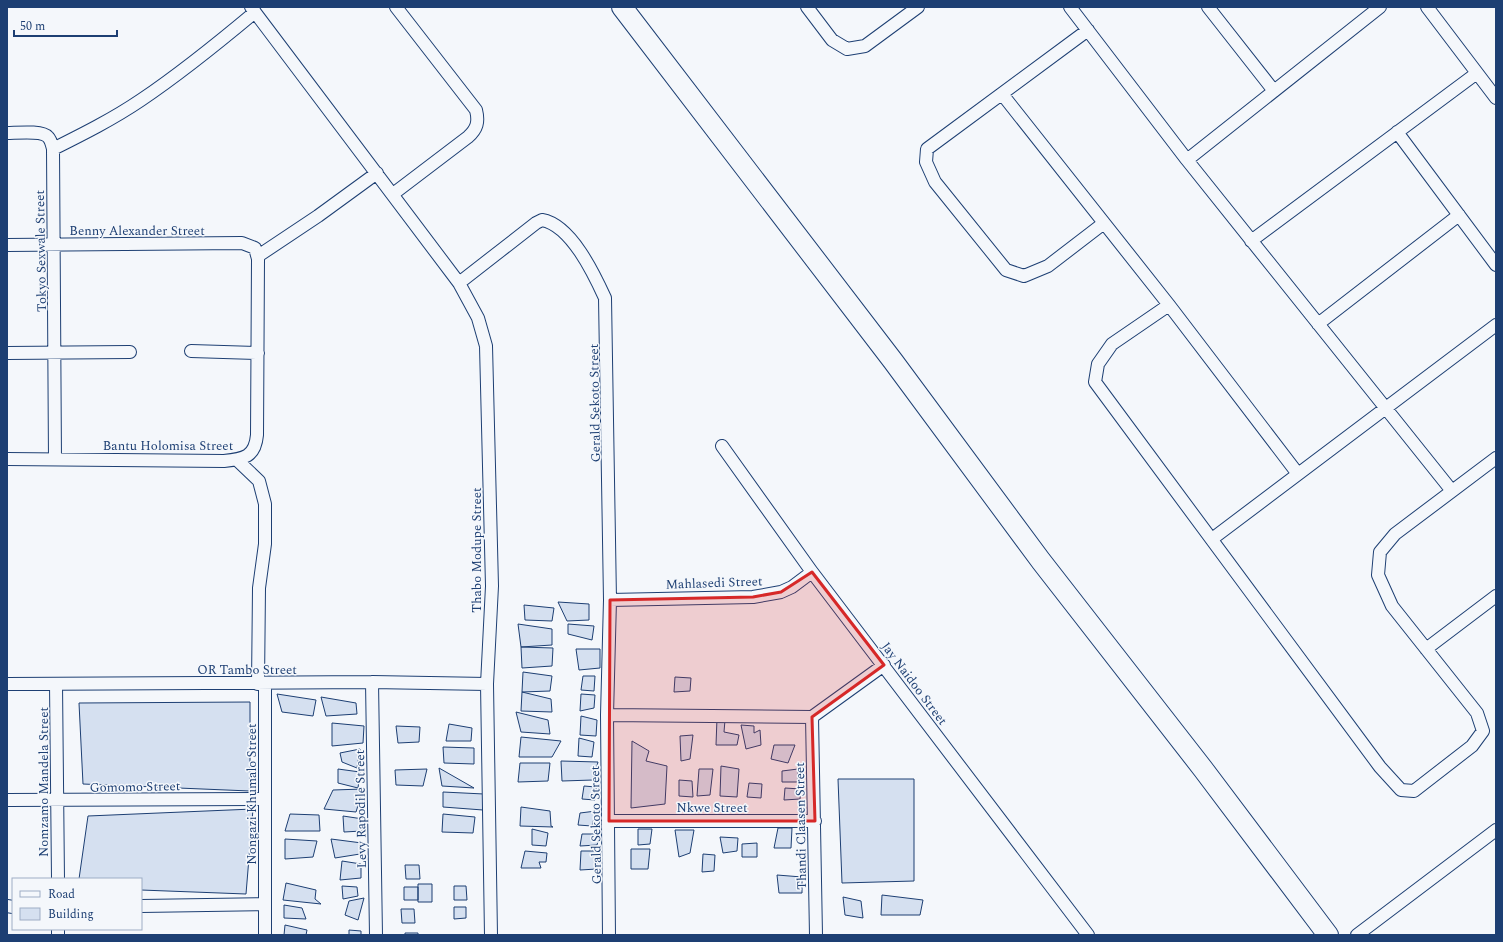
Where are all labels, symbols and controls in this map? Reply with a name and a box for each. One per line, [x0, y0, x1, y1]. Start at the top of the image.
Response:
scale bar [14, 12, 117, 38]
text: 50 m [20, 17, 45, 36]
street label: Tokyo Sexwale Street [30, 189, 52, 312]
street label: Benny Alexander Street [69, 221, 205, 241]
street label: Gerald Sekoto Street [584, 343, 606, 462]
street label: Bantu Holomisa Street [103, 436, 234, 456]
street label: Thabo Modupe Street [467, 487, 487, 613]
street label: Mahlasedi Street [665, 571, 763, 595]
street label: Jay Naidoo Street [876, 638, 952, 730]
street label: OR Tambo Street [197, 660, 297, 680]
street label: Nomzamo Mandela Street [34, 707, 54, 857]
street label: Nongazi Khumalo Street [242, 723, 262, 865]
street label: Levy Rapodile Street [350, 749, 372, 868]
street label: Thandi Claasen Street [790, 762, 812, 890]
street label: Gerald Sekoto Street [585, 765, 607, 884]
street label: Gomomo Street [89, 776, 181, 798]
street label: Nkwe Street [676, 798, 748, 818]
legend [12, 878, 142, 930]
text: Road [48, 885, 75, 904]
text: Building [48, 905, 94, 924]

